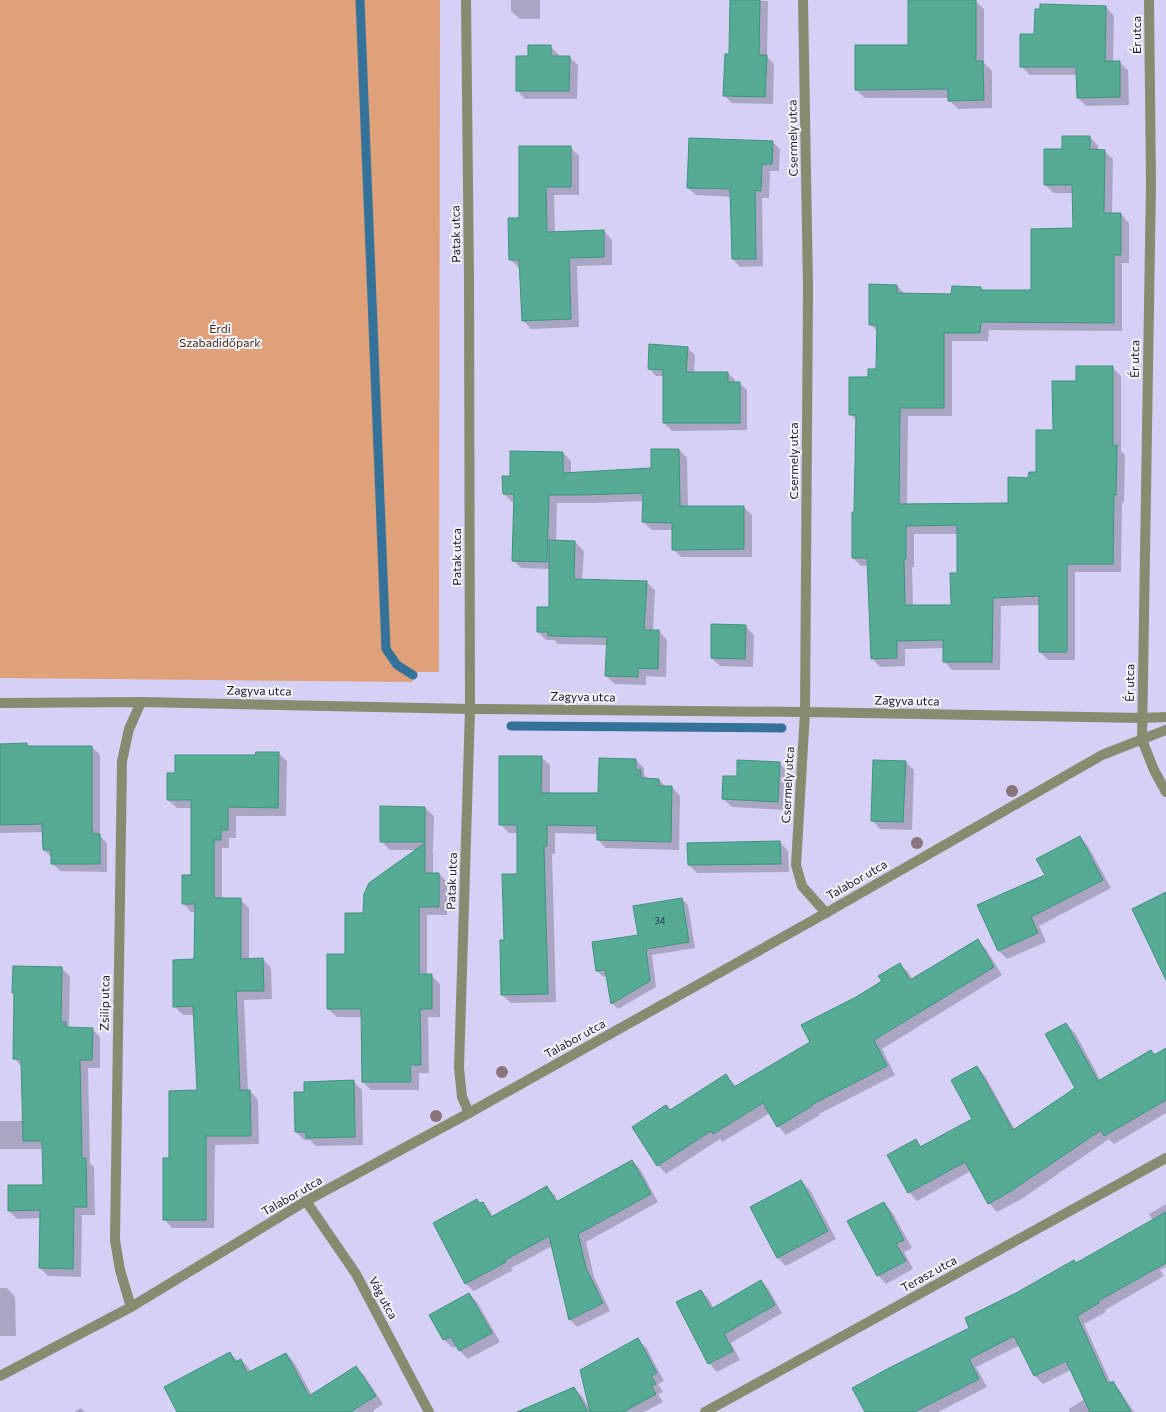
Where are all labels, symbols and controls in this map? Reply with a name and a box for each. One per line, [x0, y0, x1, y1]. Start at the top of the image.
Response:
street label: Ér utca [1129, 16, 1143, 54]
street label: Csermely utca [784, 99, 800, 177]
street label: Patak utca [447, 205, 463, 263]
park label: Érdi Szabadidőpark [179, 321, 261, 349]
street label: Ér utca [1127, 340, 1141, 378]
street label: Csermely utca [786, 423, 800, 499]
street label: Patak utca [449, 528, 463, 586]
street label: Ér utca [1122, 664, 1136, 702]
street label: Zagyva utca [226, 682, 292, 698]
street label: Zagyva utca [550, 688, 616, 704]
street label: Zagyva utca [874, 692, 940, 708]
street label: Csermely utca [778, 746, 796, 824]
street label: Patak utca [443, 852, 459, 910]
street label: Talabor utca [824, 856, 889, 902]
house number: 34 [654, 914, 666, 926]
street label: Zsilip utca [97, 975, 111, 1031]
street label: Talabor utca [542, 1016, 607, 1061]
street label: Talabor utca [259, 1172, 324, 1218]
street label: Terasz utca [898, 1252, 959, 1294]
street label: Vág utca [367, 1274, 401, 1321]

